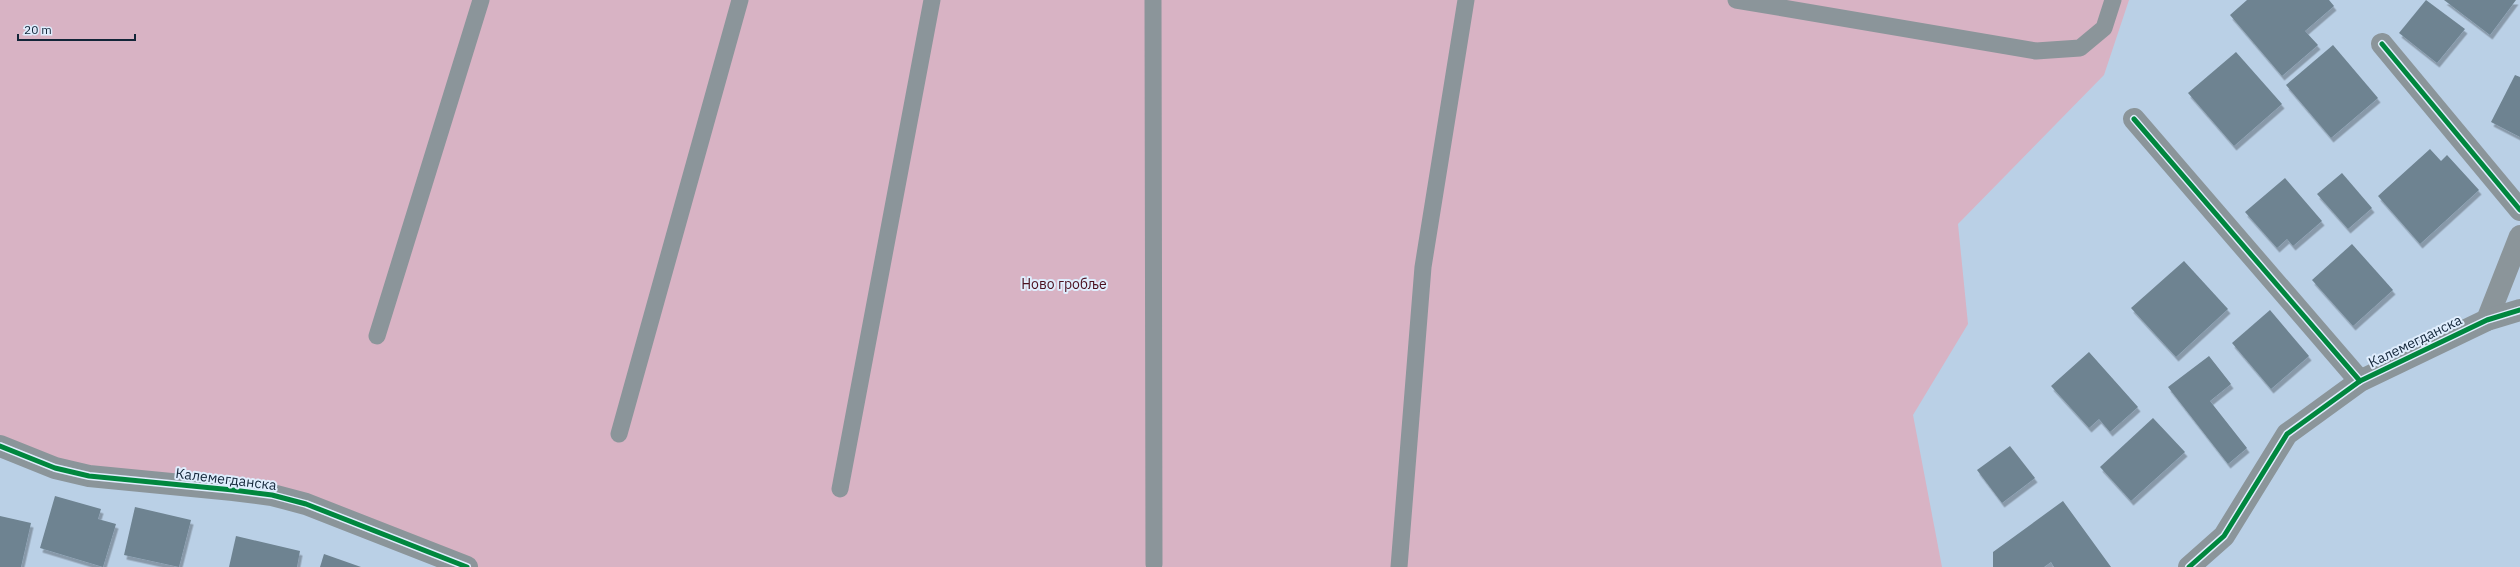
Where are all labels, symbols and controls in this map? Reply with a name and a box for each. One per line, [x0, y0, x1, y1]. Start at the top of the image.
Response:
scale bar [18, 16, 135, 42]
text: 20 m [24, 22, 52, 37]
park label: Ново гробље [1021, 275, 1107, 293]
street label: Калемегданска [2365, 310, 2465, 371]
street label: Калемегданска [174, 464, 278, 494]

